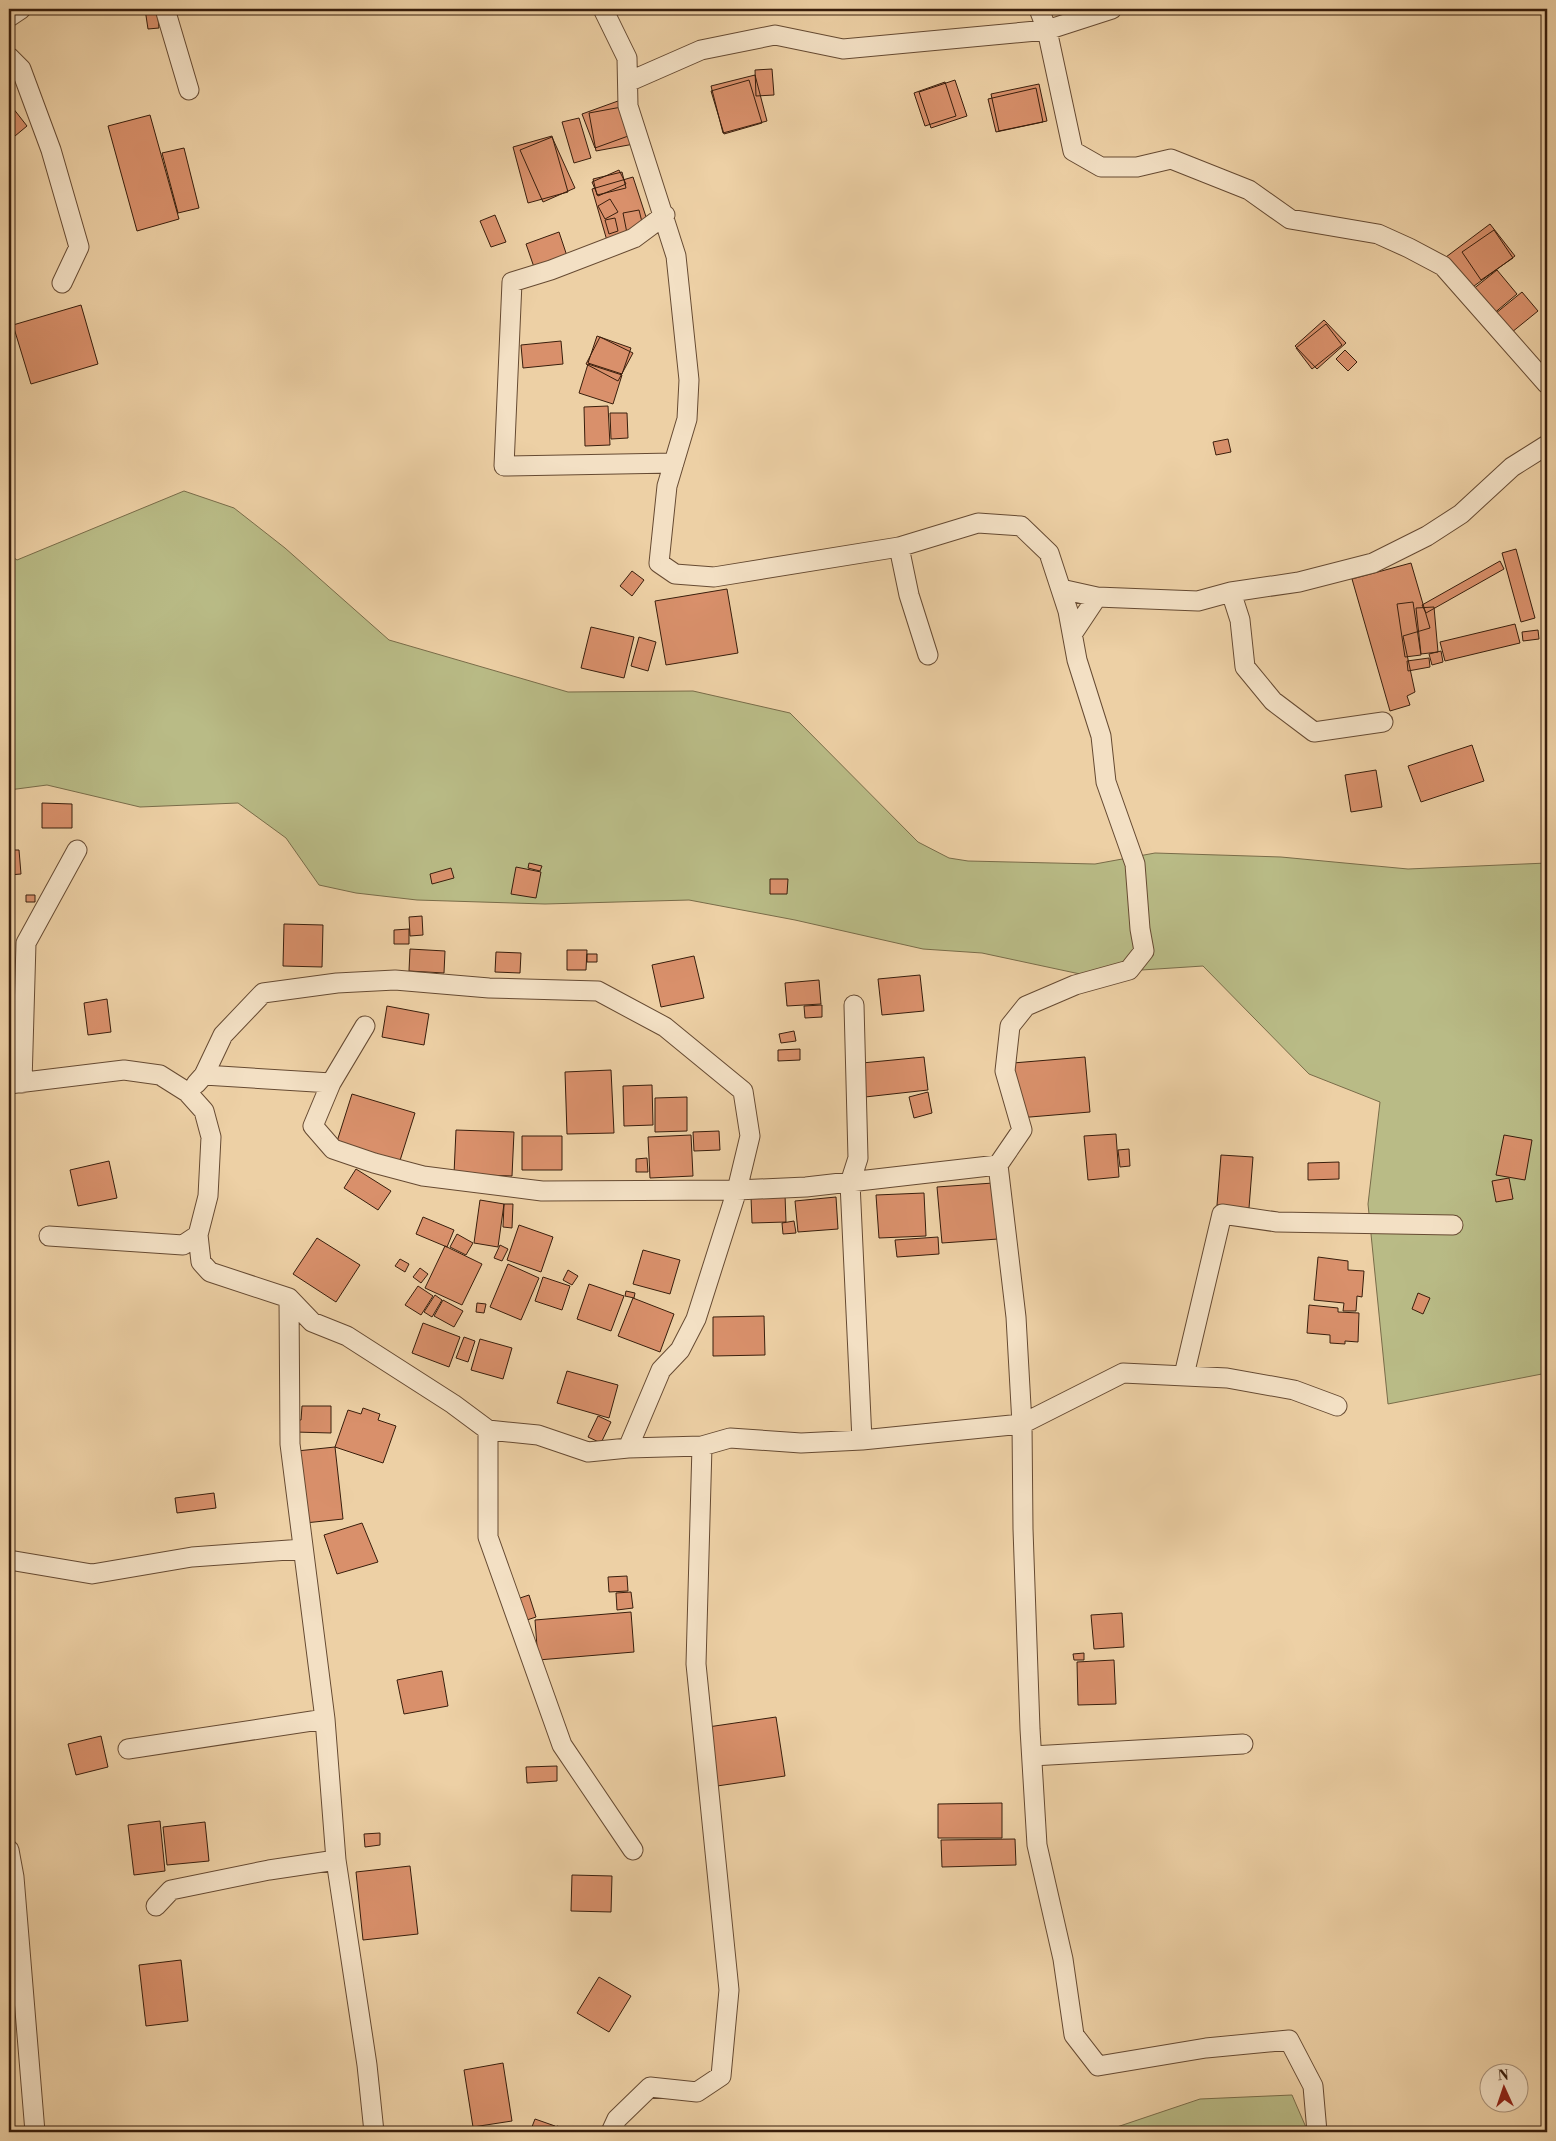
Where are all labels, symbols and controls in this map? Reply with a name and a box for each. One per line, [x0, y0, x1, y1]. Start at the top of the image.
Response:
north arrow [1478, 2064, 1528, 2114]
text: N [1497, 2067, 1509, 2085]

